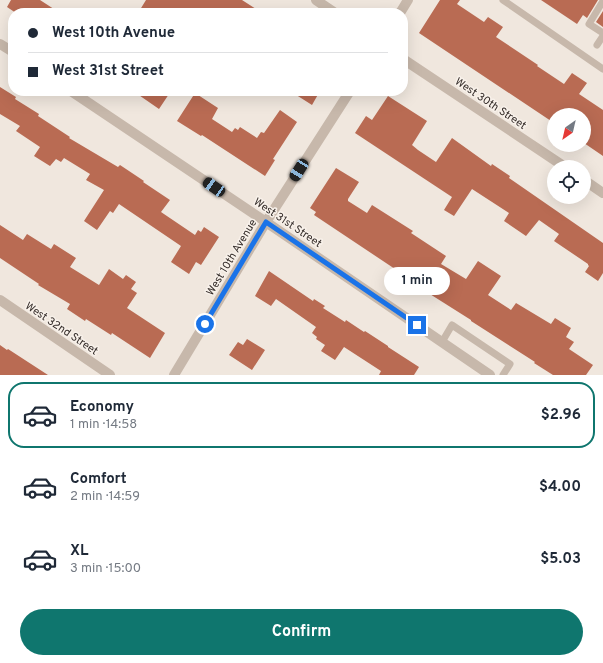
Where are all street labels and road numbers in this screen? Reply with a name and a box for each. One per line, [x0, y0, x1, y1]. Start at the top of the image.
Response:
street label: West 30th Street [452, 75, 529, 133]
street label: West 31st Street [251, 195, 324, 251]
street label: West 10th Avenue [203, 217, 260, 298]
street label: West 32nd Street [22, 299, 101, 358]

